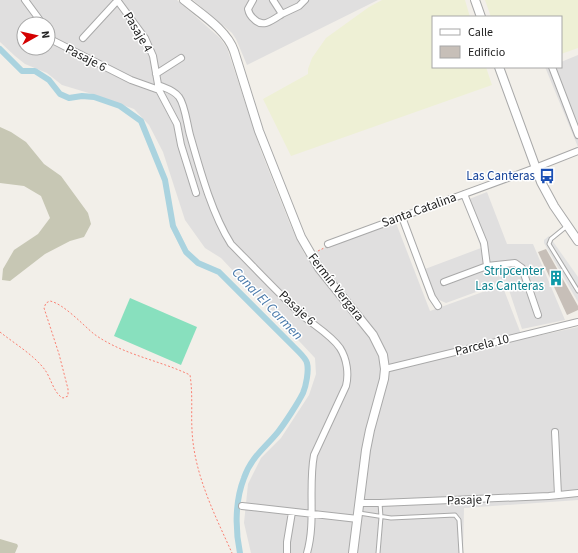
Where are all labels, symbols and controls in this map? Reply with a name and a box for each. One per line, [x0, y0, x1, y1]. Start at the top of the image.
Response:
street label: Pasaje 4 [119, 8, 157, 56]
north arrow [16, 16, 56, 56]
legend [432, 16, 562, 68]
text: Calle [468, 24, 493, 41]
text: N [37, 30, 53, 39]
street label: Pasaje 6 [62, 40, 110, 76]
text: Edificio [468, 44, 505, 61]
place label: Las Canteras [466, 167, 536, 185]
bus stop icon: Las Canteras [538, 167, 556, 185]
street label: Santa Catalina [379, 188, 459, 232]
street label: Fermín Vergara [304, 249, 368, 325]
place label: Stripcenter Las Canteras [475, 262, 545, 295]
water label: Canal El Carmen [227, 263, 307, 345]
building icon: Stripcenter Las Canteras [547, 269, 565, 287]
street label: Pasaje 6 [275, 286, 319, 330]
street label: Parcela 10 [453, 330, 511, 360]
street label: Pasaje 7 [447, 490, 491, 510]

